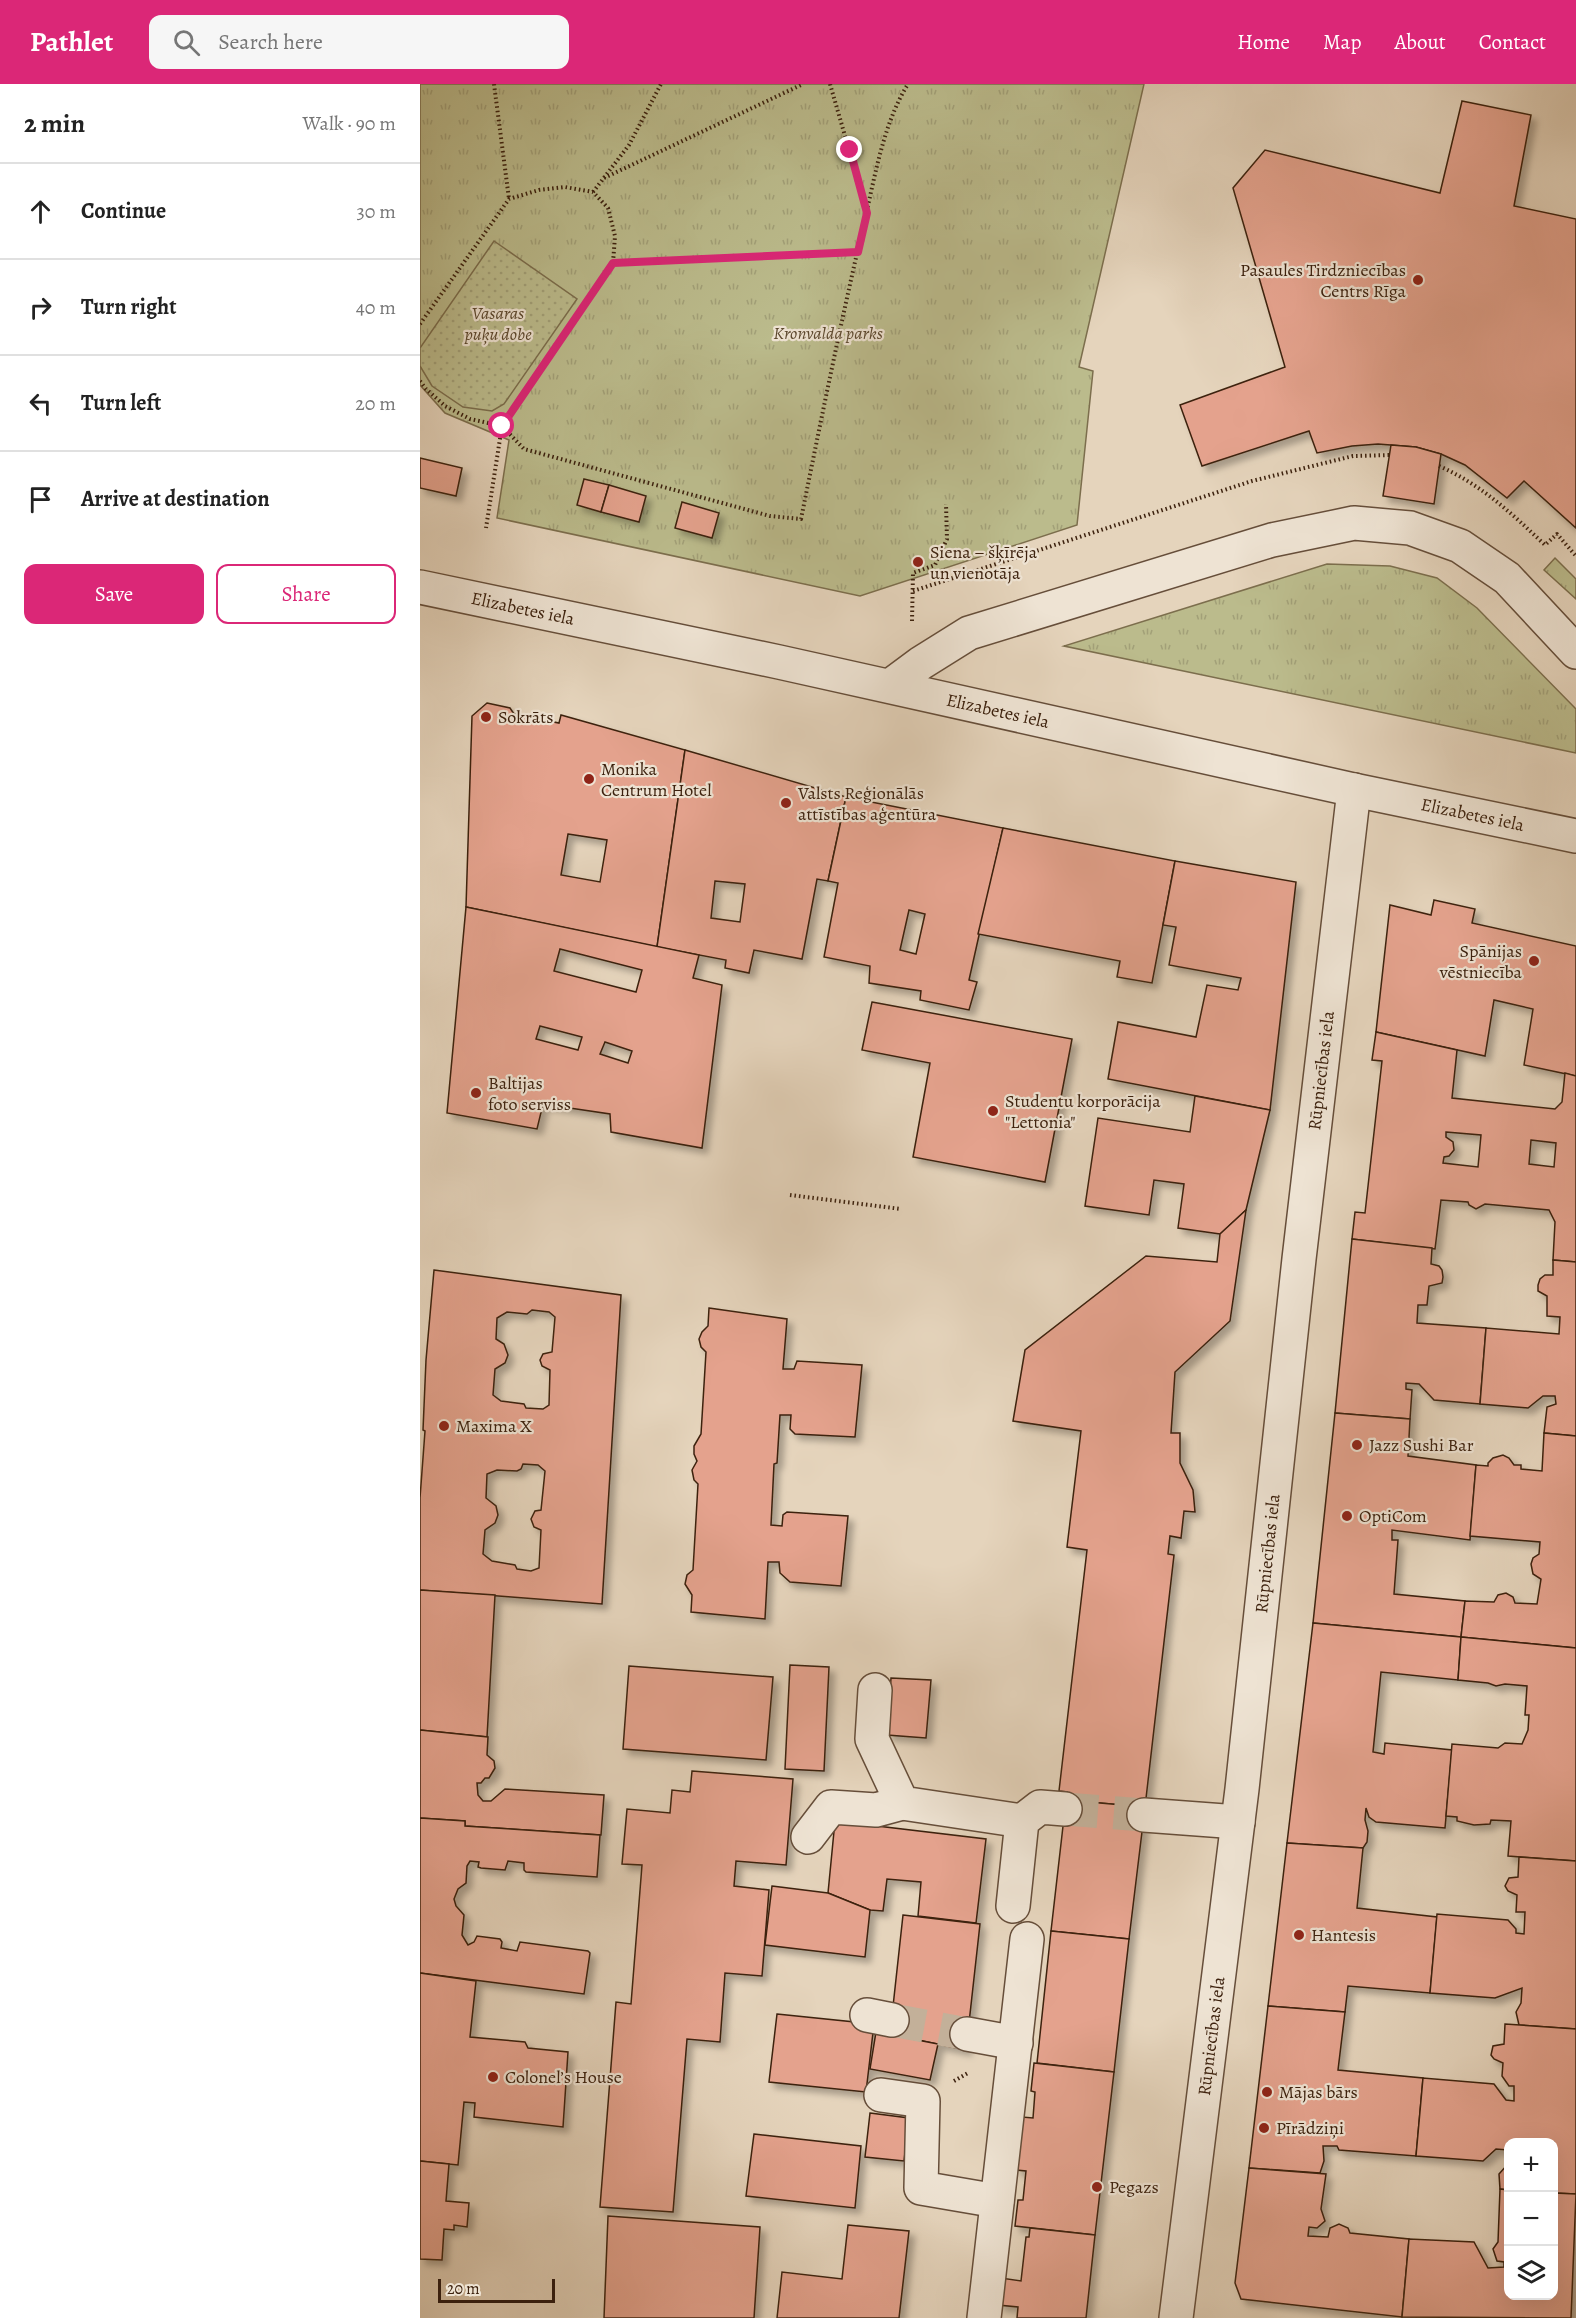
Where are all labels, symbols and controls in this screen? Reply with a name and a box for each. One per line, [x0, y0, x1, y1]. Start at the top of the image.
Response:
search box [149, 15, 569, 69]
text: Pathlet [30, 23, 113, 61]
icon: search [170, 26, 203, 59]
text: Search here [218, 27, 323, 57]
text: Home [1237, 28, 1290, 56]
text: Map [1323, 28, 1361, 56]
text: About [1394, 28, 1446, 56]
text: Contact [1479, 28, 1546, 56]
text: 2 min [24, 106, 85, 141]
text: Walk · 90 m [303, 110, 396, 137]
route end [836, 136, 862, 162]
icon: ahead [24, 195, 57, 228]
text: Continue [81, 196, 166, 226]
text: 30 m [356, 198, 396, 225]
place label: Pasaules Tirdzniecības Centrs Rīga [1240, 258, 1407, 303]
marker: Pasaules Tirdzniecības Centrs Rīga [1411, 273, 1425, 287]
icon: right [24, 291, 57, 324]
text: Turn right [81, 292, 177, 322]
text: 40 m [356, 294, 396, 321]
park label: Vasaras puķu dobe [463, 301, 532, 346]
park label: Kronvalda parks [773, 321, 883, 345]
icon: left [24, 387, 57, 420]
text: Turn left [81, 388, 161, 418]
text: 20 m [355, 390, 396, 417]
route start [488, 412, 514, 438]
icon: arrive [24, 483, 57, 516]
text: Arrive at destination [81, 484, 270, 514]
place label: Siena – šķīrēja un vienotāja [930, 540, 1038, 585]
marker: Siena – šķīrēja un vienotāja [911, 555, 925, 569]
button: Save [24, 564, 204, 624]
button: Share [216, 564, 396, 624]
street label: Elizabetes iela [469, 586, 577, 631]
street label: Elizabetes iela [944, 688, 1052, 734]
place label: Sokrāts [498, 705, 553, 729]
marker: Sokrāts [479, 710, 493, 724]
place label: Monika Centrum Hotel [601, 757, 712, 802]
marker: Monika Centrum Hotel [582, 772, 596, 786]
place label: Valsts Reģionālās attīstības aģentūra [797, 781, 937, 826]
street label: Elizabetes iela [1419, 792, 1527, 837]
marker: Valsts Reģionālās attīstības aģentūra [779, 796, 793, 810]
place label: Spānijas vēstniecība [1439, 939, 1523, 984]
marker: Spānijas vēstniecība [1527, 954, 1541, 968]
street label: Rūpniecības iela [1302, 1009, 1340, 1131]
place label: Baltijas foto serviss [488, 1071, 571, 1116]
marker: Baltijas foto serviss [469, 1086, 483, 1100]
place label: Studentu korporācija "Lettonia" [1005, 1089, 1161, 1134]
marker: Studentu korporācija "Lettonia" [986, 1104, 1000, 1118]
place label: Maxima X [456, 1414, 532, 1438]
marker: Maxima X [437, 1419, 451, 1433]
place label: Jazz Sushi Bar [1369, 1433, 1474, 1457]
marker: Jazz Sushi Bar [1350, 1438, 1364, 1452]
street label: Rūpniecības iela [1249, 1492, 1286, 1614]
place label: OptiCom [1359, 1504, 1427, 1528]
marker: OptiCom [1340, 1509, 1354, 1523]
place label: Hantesis [1311, 1923, 1376, 1947]
marker: Hantesis [1292, 1928, 1306, 1942]
street label: Rūpniecības iela [1192, 1975, 1231, 2097]
place label: Colonel’s House [505, 2065, 622, 2089]
marker: Colonel’s House [486, 2070, 500, 2084]
place label: Mājas bārs [1279, 2080, 1358, 2104]
marker: Mājas bārs [1260, 2085, 1274, 2099]
place label: Pīrādziņi [1276, 2116, 1344, 2140]
marker: Pīrādziņi [1257, 2121, 1271, 2135]
map controls [1504, 2138, 1558, 2300]
button: + [1504, 2138, 1558, 2192]
place label: Pegazs [1109, 2175, 1159, 2199]
marker: Pegazs [1090, 2180, 1104, 2194]
button: − [1504, 2192, 1558, 2246]
button: layers [1504, 2246, 1558, 2300]
scale bar [438, 2276, 555, 2304]
text: 20 m [447, 2278, 480, 2300]

